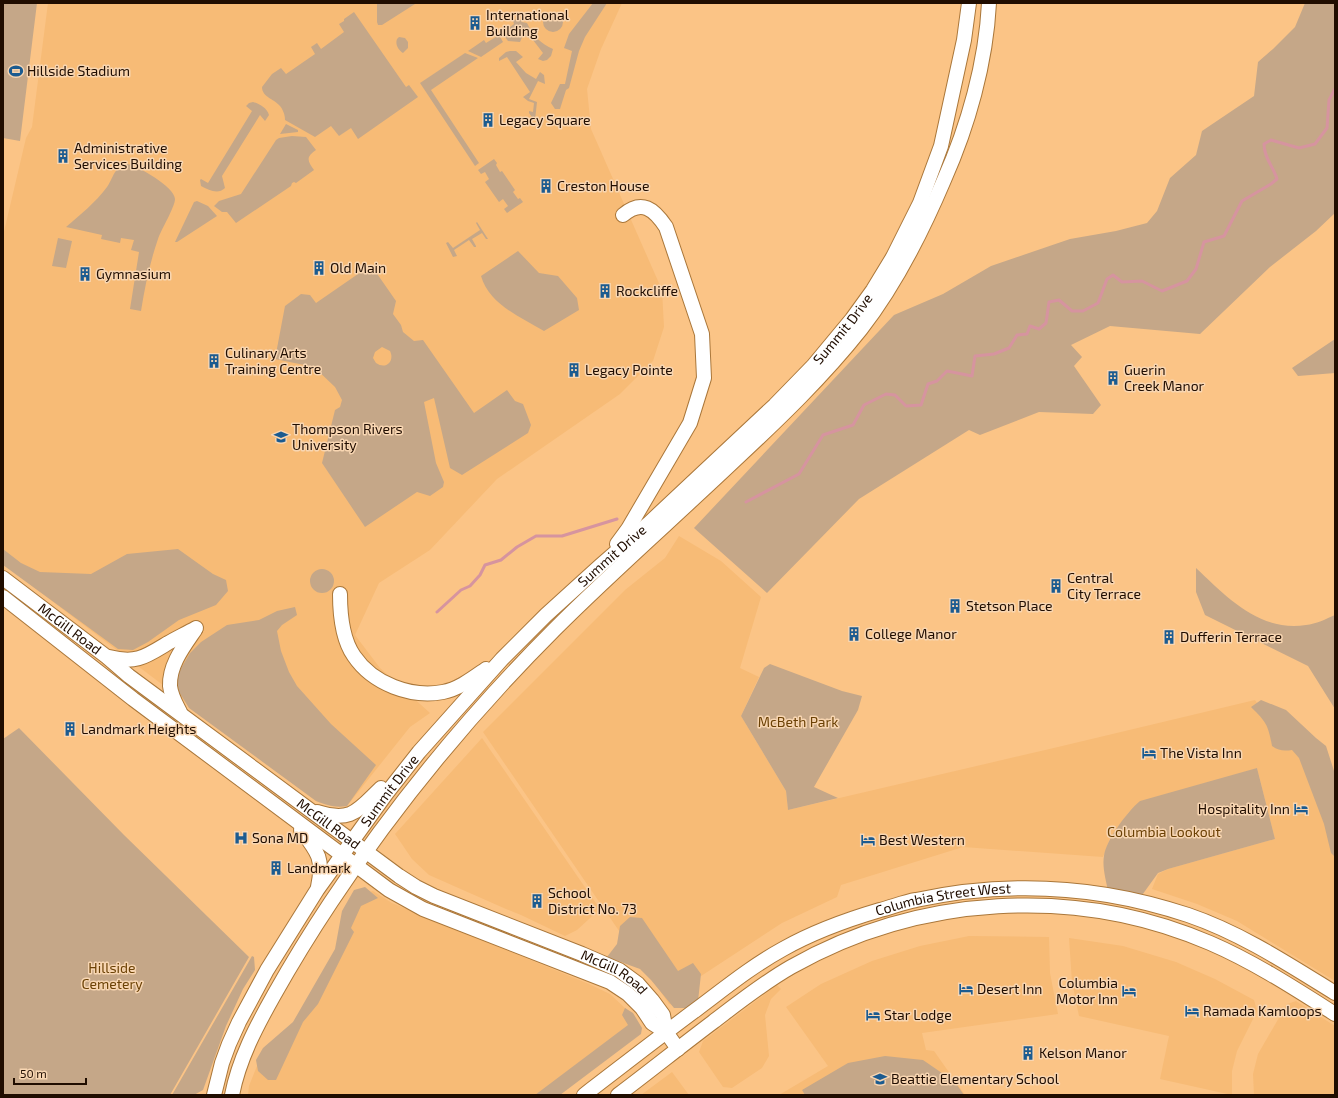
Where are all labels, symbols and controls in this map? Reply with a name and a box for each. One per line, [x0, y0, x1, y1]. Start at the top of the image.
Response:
place label: International Building [486, 6, 570, 39]
building icon: International Building [467, 15, 483, 31]
place label: Hillside Stadium [27, 62, 130, 79]
sports icon: Hillside Stadium [8, 63, 24, 79]
place label: Legacy Square [499, 111, 591, 128]
building icon: Legacy Square [480, 112, 496, 128]
place label: Administrative Services Building [74, 139, 182, 172]
building icon: Administrative Services Building [55, 148, 71, 164]
place label: Creston House [557, 177, 650, 194]
building icon: Creston House [538, 178, 554, 194]
place label: Old Main [330, 259, 386, 276]
building icon: Old Main [311, 260, 327, 276]
place label: Gymnasium [96, 265, 171, 282]
building icon: Gymnasium [77, 266, 93, 282]
place label: Rockcliffe [616, 282, 678, 299]
building icon: Rockcliffe [597, 283, 613, 299]
street label: Summit Drive [809, 290, 876, 367]
place label: Culinary Arts Training Centre [225, 344, 321, 377]
building icon: Culinary Arts Training Centre [206, 353, 222, 369]
place label: Legacy Pointe [585, 361, 673, 378]
place label: Guerin Creek Manor [1124, 361, 1205, 394]
building icon: Legacy Pointe [566, 362, 582, 378]
building icon: Guerin Creek Manor [1105, 370, 1121, 386]
place label: Thompson Rivers University [292, 420, 403, 453]
school or university icon: Thompson Rivers University [273, 429, 289, 445]
street label: Summit Drive [574, 521, 649, 590]
place label: Central City Terrace [1067, 569, 1141, 602]
building icon: Central City Terrace [1048, 578, 1064, 594]
place label: Stetson Place [966, 597, 1053, 614]
building icon: Stetson Place [947, 598, 963, 614]
street label: McGill Road [35, 599, 105, 658]
place label: College Manor [865, 625, 957, 642]
building icon: College Manor [846, 626, 862, 642]
place label: Dufferin Terrace [1180, 628, 1282, 645]
building icon: Dufferin Terrace [1161, 629, 1177, 645]
park label: McBeth Park [758, 713, 838, 730]
place label: Landmark Heights [81, 720, 196, 737]
building icon: Landmark Heights [62, 721, 78, 737]
place label: The Vista Inn [1160, 744, 1242, 761]
hotel icon: The Vista Inn [1141, 745, 1157, 761]
street label: Summit Drive [357, 751, 422, 829]
street label: McGill Road [294, 794, 364, 853]
place label: Hospitality Inn [1198, 800, 1290, 817]
hotel icon: Hospitality Inn [1293, 801, 1309, 817]
park label: Columbia Lookout [1107, 823, 1221, 840]
place label: Sona MD [252, 829, 308, 846]
hospital icon: Sona MD [233, 830, 249, 846]
place label: Best Western [879, 831, 965, 848]
hotel icon: Best Western [860, 832, 876, 848]
place label: Landmark [287, 859, 351, 876]
building icon: Landmark [268, 860, 284, 876]
street label: Columbia Street West [873, 879, 1011, 919]
place label: School District No. 73 [548, 884, 637, 917]
building icon: School District No. 73 [529, 893, 545, 909]
street label: McGill Road [578, 946, 652, 997]
park label: Hillside Cemetery [81, 959, 143, 992]
place label: Columbia Motor Inn [1056, 974, 1118, 1007]
place label: Desert Inn [977, 980, 1042, 997]
hotel icon: Desert Inn [958, 981, 974, 997]
hotel icon: Columbia Motor Inn [1121, 983, 1137, 999]
place label: Ramada Kamloops [1203, 1002, 1322, 1019]
hotel icon: Ramada Kamloops [1184, 1003, 1200, 1019]
place label: Star Lodge [884, 1006, 952, 1023]
hotel icon: Star Lodge [865, 1007, 881, 1023]
place label: Kelson Manor [1039, 1044, 1127, 1061]
building icon: Kelson Manor [1020, 1045, 1036, 1061]
scale bar [14, 1060, 86, 1086]
text: 50 m [20, 1066, 47, 1080]
place label: Beattie Elementary School [891, 1070, 1060, 1087]
school or university icon: Beattie Elementary School [872, 1071, 888, 1087]

